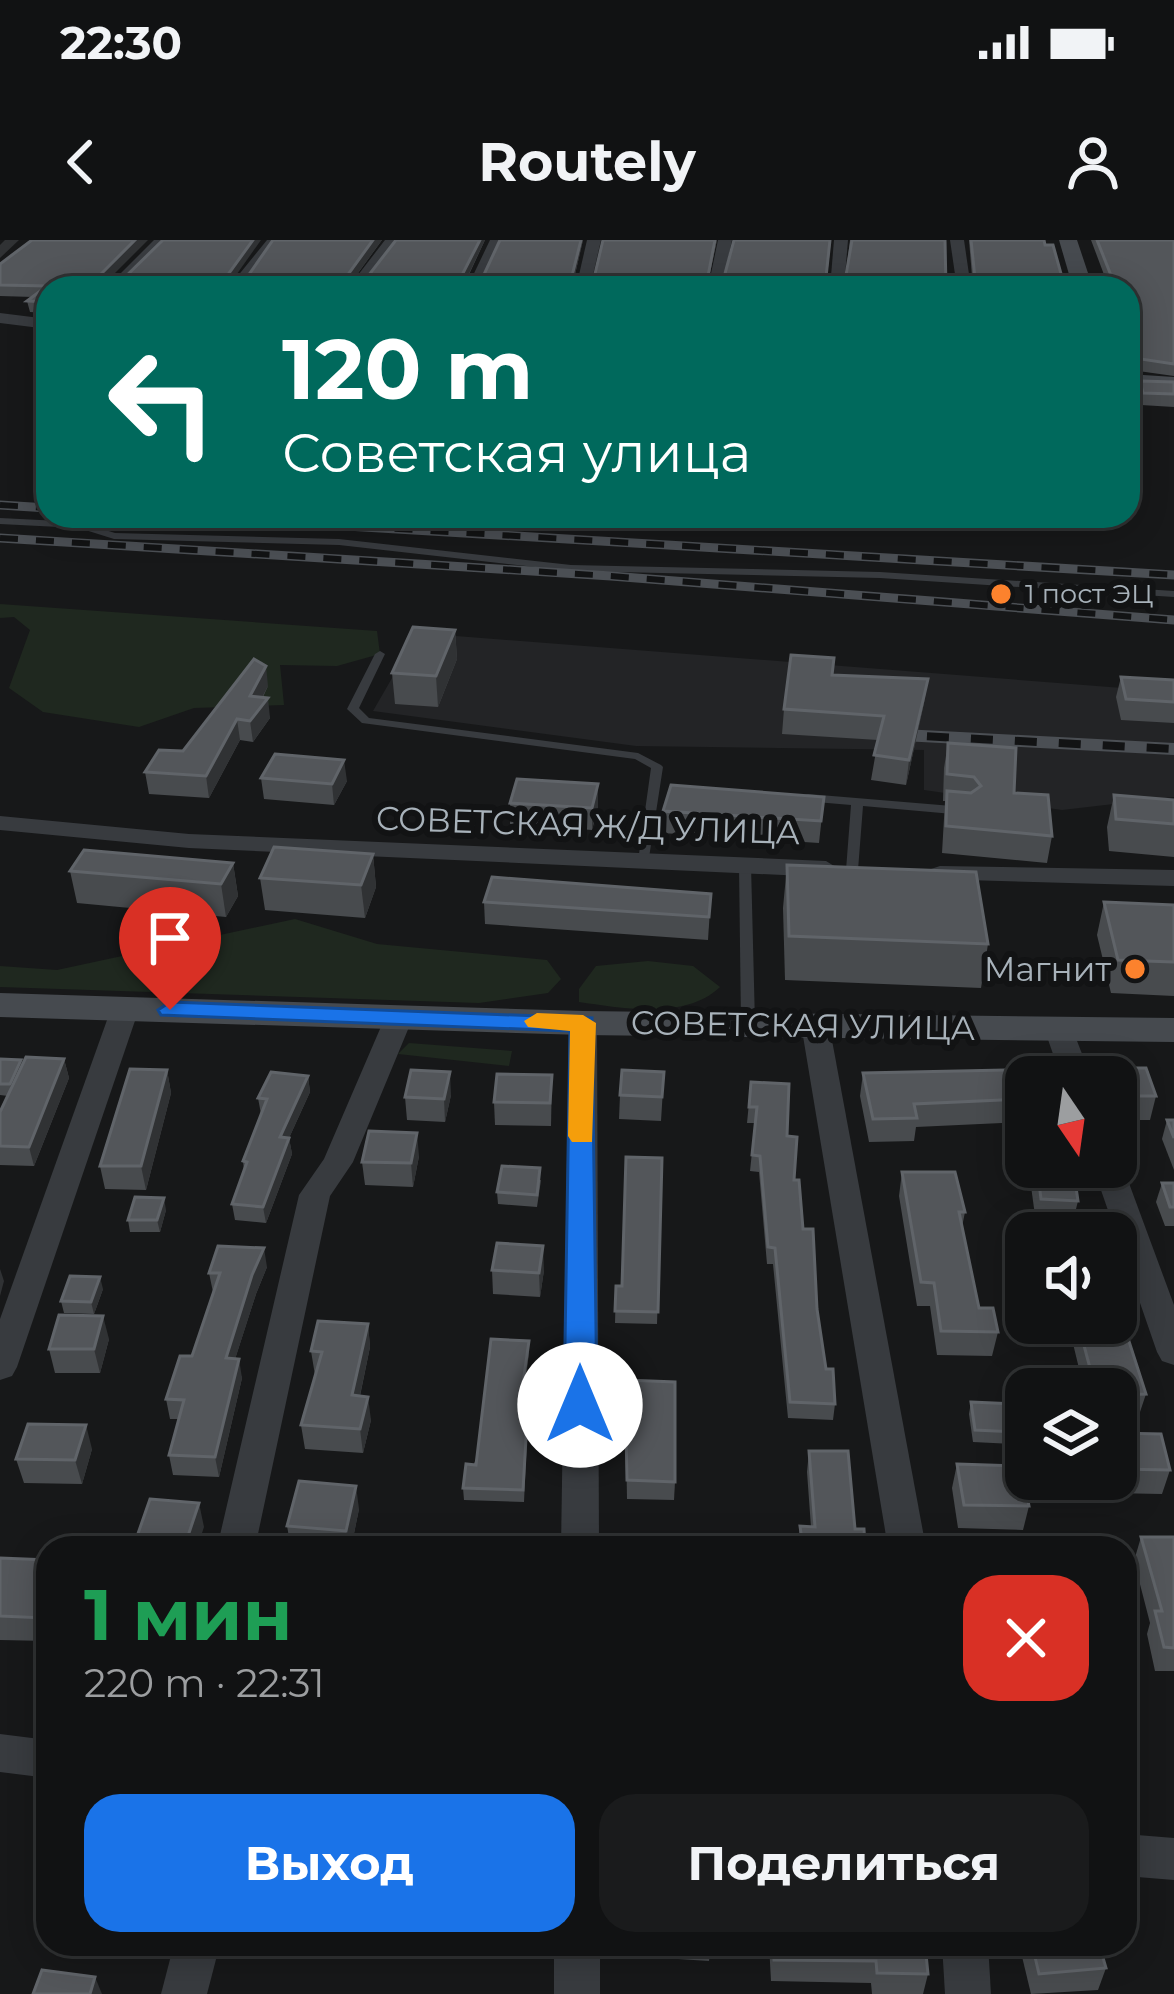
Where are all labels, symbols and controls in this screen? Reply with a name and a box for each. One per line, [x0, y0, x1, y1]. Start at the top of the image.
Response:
text: 22:30 [60, 15, 182, 70]
icon: back [48, 129, 114, 195]
text: Routely [478, 129, 696, 195]
icon: person [1060, 129, 1126, 195]
text: 120 m [282, 318, 533, 420]
icon: left [84, 324, 240, 480]
text: Советская улица [282, 420, 751, 486]
place label: 1 пост ЭЦ [1025, 577, 1153, 610]
marker: 1 пост ЭЦ [988, 581, 1014, 607]
street label: СОВЕТСКАЯ Ж/Д УЛИЦА [375, 798, 801, 852]
pin [119, 887, 221, 1010]
icon: arrive [137, 905, 203, 971]
place label: Магнит [984, 949, 1111, 989]
marker: Магнит [1122, 956, 1148, 982]
street label: СОВЕТСКАЯ УЛИЦА [630, 1002, 976, 1048]
north arrow [1005, 1056, 1137, 1188]
map controls [1005, 1056, 1137, 1500]
button: sound [1005, 1212, 1137, 1344]
position arrow [517, 1342, 643, 1468]
button: layers [1005, 1368, 1137, 1500]
text: 1 мин [84, 1570, 292, 1658]
button: close [963, 1575, 1089, 1701]
text: 220 m · 22:31 [84, 1659, 325, 1707]
button: Выход [84, 1794, 575, 1932]
button: Поделиться [599, 1794, 1089, 1932]

